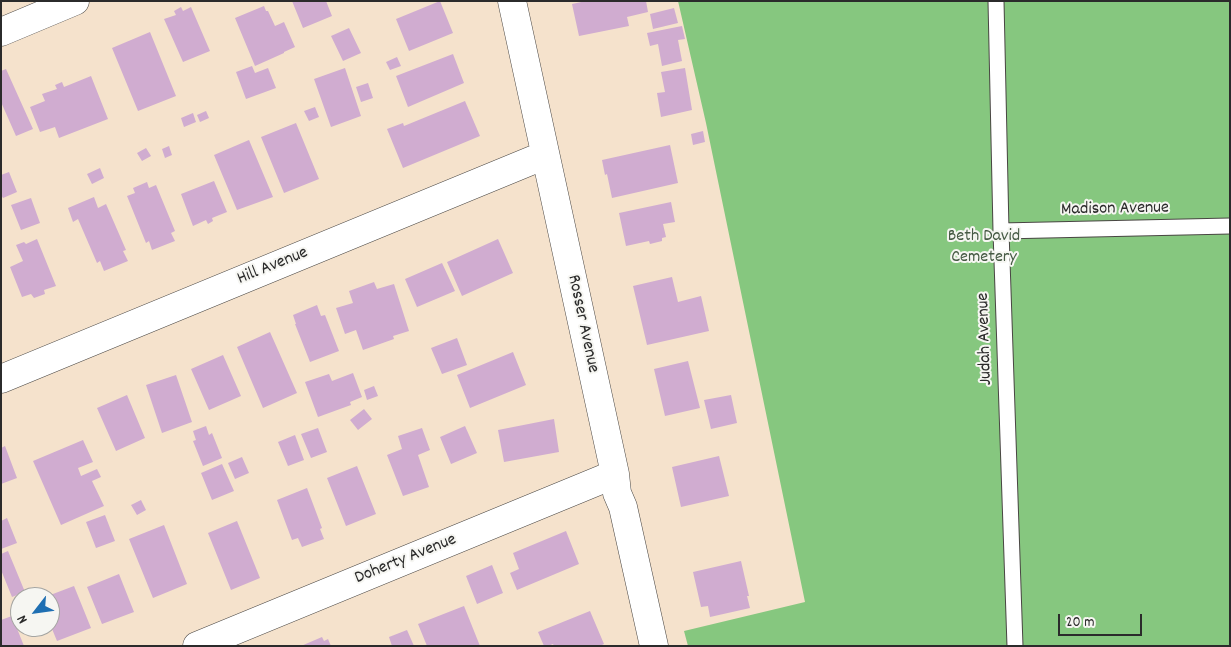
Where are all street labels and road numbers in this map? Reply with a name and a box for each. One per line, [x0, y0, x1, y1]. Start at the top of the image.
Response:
street label: Madison Avenue [1061, 198, 1169, 222]
street label: Hill Avenue [234, 243, 312, 291]
street label: Rosser Avenue [561, 273, 603, 375]
street label: Judah Avenue [974, 292, 998, 386]
street label: Doherty Avenue [352, 530, 460, 590]

